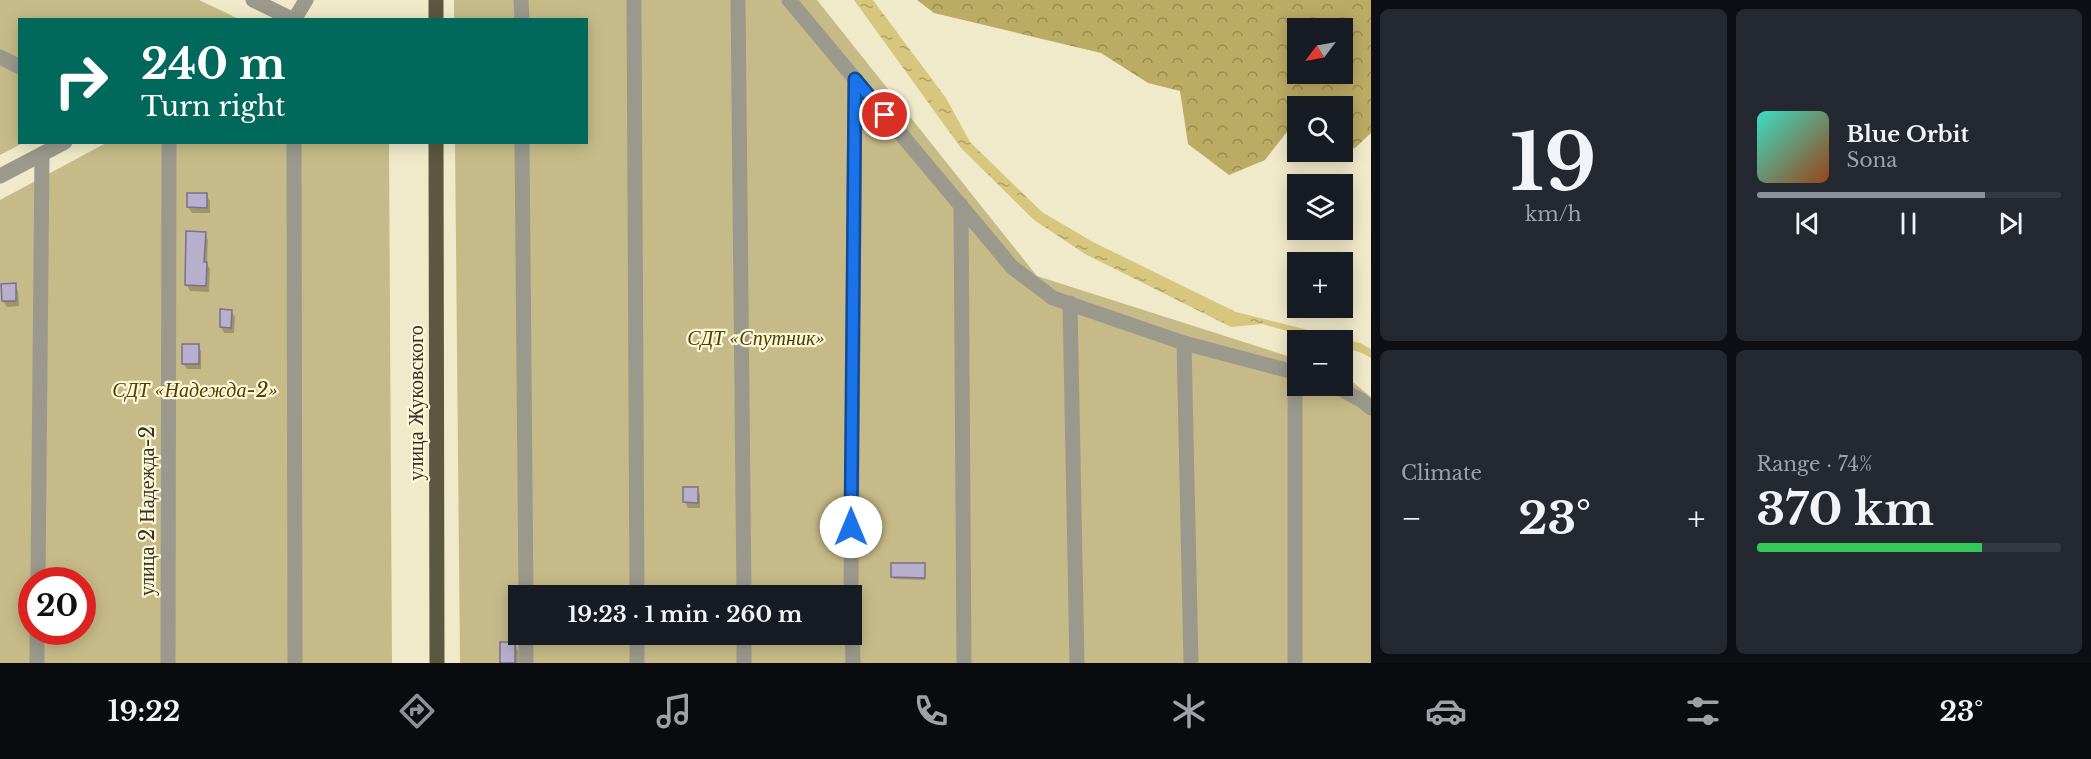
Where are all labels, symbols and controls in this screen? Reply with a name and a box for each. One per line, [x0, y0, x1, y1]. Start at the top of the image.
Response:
north arrow [1287, 18, 1353, 84]
map controls [1287, 18, 1353, 396]
text: 240 m [141, 38, 286, 90]
icon: right [42, 42, 120, 120]
pin [859, 89, 910, 140]
text: Turn right [141, 90, 285, 123]
button: search [1287, 96, 1353, 162]
icon: arrive [868, 98, 901, 131]
text: 19 [1510, 114, 1597, 211]
text: Blue Orbit [1847, 121, 1969, 148]
text: Sona [1847, 148, 1897, 172]
button: layers [1287, 174, 1353, 240]
text: km/h [1525, 202, 1582, 226]
icon: previous [1791, 207, 1824, 240]
icon: pause [1892, 207, 1925, 240]
icon: next [1994, 207, 2027, 240]
button: + [1287, 252, 1353, 318]
street label: улица Жуковского [404, 325, 428, 481]
park label: СДТ «Спутник» [687, 326, 825, 350]
button: − [1287, 330, 1353, 396]
park label: СДТ «Надежда-2» [112, 378, 278, 402]
street label: улица 2 Надежда-2 [135, 426, 159, 596]
text: Range · 74% [1757, 452, 1872, 476]
text: Climate [1401, 461, 1482, 485]
text: 370 km [1757, 481, 1934, 537]
text: 23° [1518, 490, 1591, 546]
position arrow [819, 495, 883, 559]
text: − [1401, 498, 1422, 539]
text: + [1687, 498, 1706, 539]
speed limit sign: 20 [18, 567, 96, 645]
text: 19:23 · 1 min · 260 m [568, 601, 802, 628]
icon: directions [396, 690, 438, 732]
icon: music [653, 690, 695, 732]
icon: phone [910, 690, 952, 732]
icon: climate [1168, 690, 1210, 732]
icon: car [1425, 690, 1467, 732]
icon: filters [1682, 690, 1724, 732]
text: 19:22 [108, 695, 180, 728]
text: 23° [1940, 695, 1983, 728]

